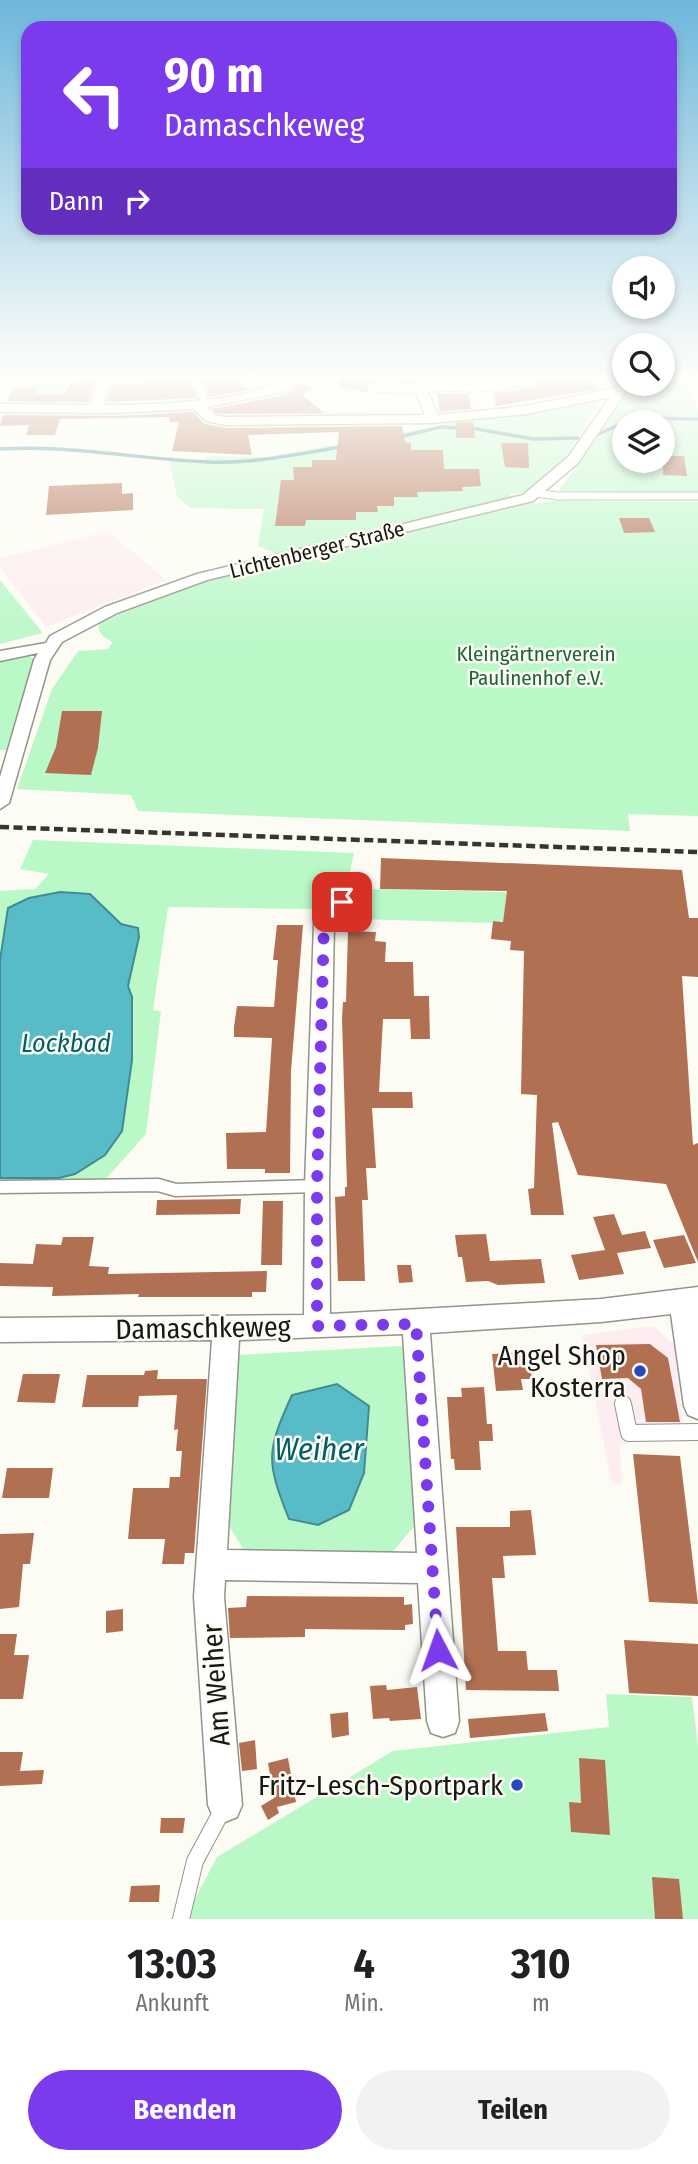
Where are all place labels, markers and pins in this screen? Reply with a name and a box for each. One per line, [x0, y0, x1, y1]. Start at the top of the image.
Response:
pin [312, 872, 372, 932]
place label: Angel Shop Kosterra [498, 1339, 626, 1404]
marker: Angel Shop Kosterra [632, 1363, 648, 1379]
place label: Fritz-Lesch-Sportpark [258, 1769, 504, 1802]
marker: Fritz-Lesch-Sportpark [509, 1777, 525, 1793]

